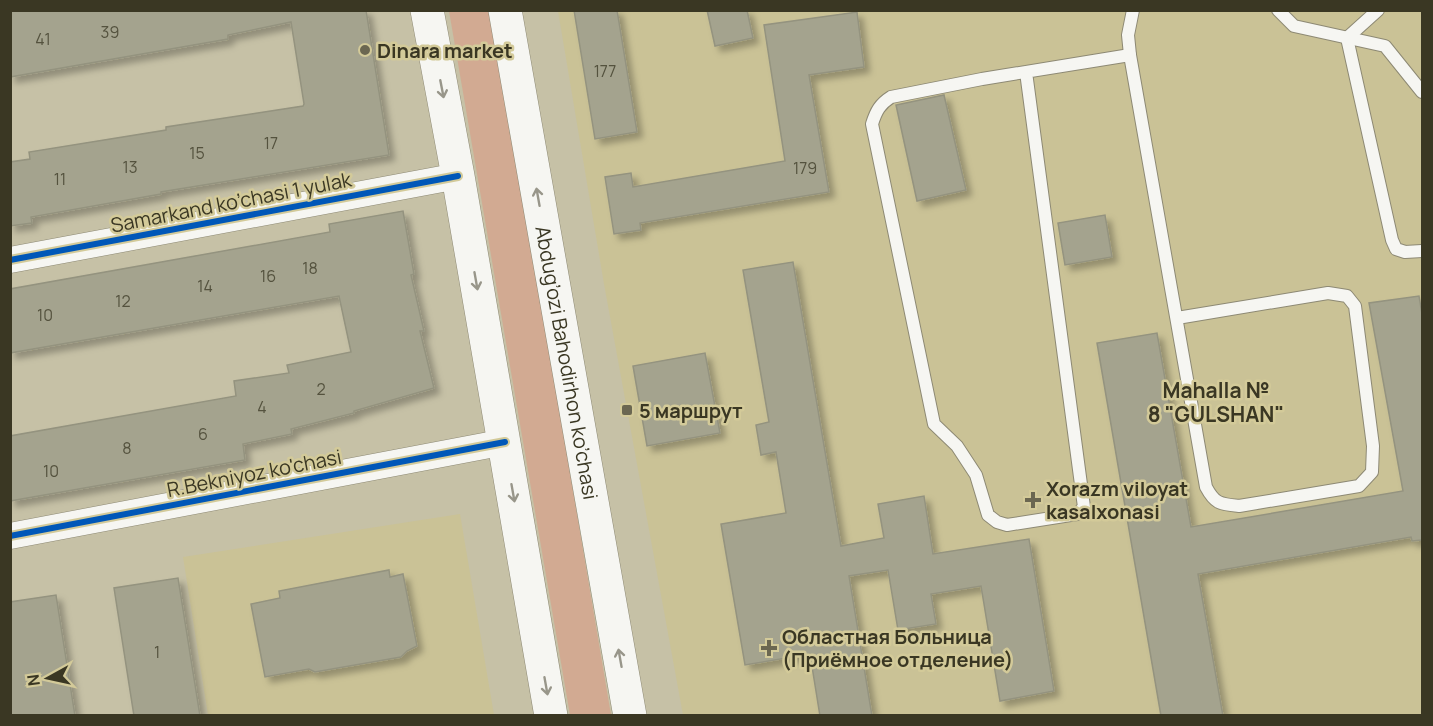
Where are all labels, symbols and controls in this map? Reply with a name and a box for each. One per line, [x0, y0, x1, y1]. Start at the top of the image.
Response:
house number: 39 [101, 21, 119, 43]
house number: 41 [35, 28, 51, 50]
place label: Dinara market [377, 37, 513, 64]
marker: Dinara market [358, 43, 372, 57]
house number: 177 [594, 60, 616, 82]
one-way arrow [437, 78, 448, 98]
house number: 17 [264, 132, 278, 154]
house number: 15 [189, 142, 205, 164]
house number: 13 [122, 156, 138, 178]
house number: 179 [793, 157, 817, 179]
street label: Samarkand ko’chasi 1 yulak [108, 165, 355, 239]
house number: 11 [54, 168, 66, 190]
one-way arrow [532, 188, 543, 207]
street label: Abdug’ozi Bahodirhon ko’chasi [530, 223, 605, 502]
house number: 18 [302, 257, 318, 279]
house number: 16 [260, 265, 276, 287]
one-way arrow [471, 270, 482, 290]
house number: 14 [197, 275, 213, 297]
house number: 12 [115, 290, 131, 312]
house number: 10 [37, 304, 53, 326]
district label: Mahalla № 8 "GULSHAN" [1148, 376, 1284, 428]
house number: 2 [316, 378, 326, 400]
house number: 4 [257, 396, 267, 418]
place label: 5 маршрут [639, 397, 743, 424]
marker: 5 маршрут [620, 403, 634, 417]
house number: 6 [198, 423, 208, 445]
house number: 8 [122, 437, 132, 459]
street label: R.Bekniyoz ko'chasi [164, 443, 344, 503]
house number: 10 [43, 460, 59, 482]
place label: Xorazm viloyat kasalxonasi [1046, 475, 1188, 525]
one-way arrow [508, 483, 519, 503]
marker: Xorazm viloyat kasalxonasi [1024, 491, 1042, 509]
place label: Областная Больница (Приёмное отделение) [782, 623, 1013, 673]
marker: Областная Больница (Приёмное отделение) [760, 639, 778, 657]
house number: 1 [154, 641, 160, 663]
north arrow [18, 648, 78, 708]
one-way arrow [614, 649, 625, 668]
text: N [21, 673, 45, 687]
one-way arrow [541, 675, 552, 695]

